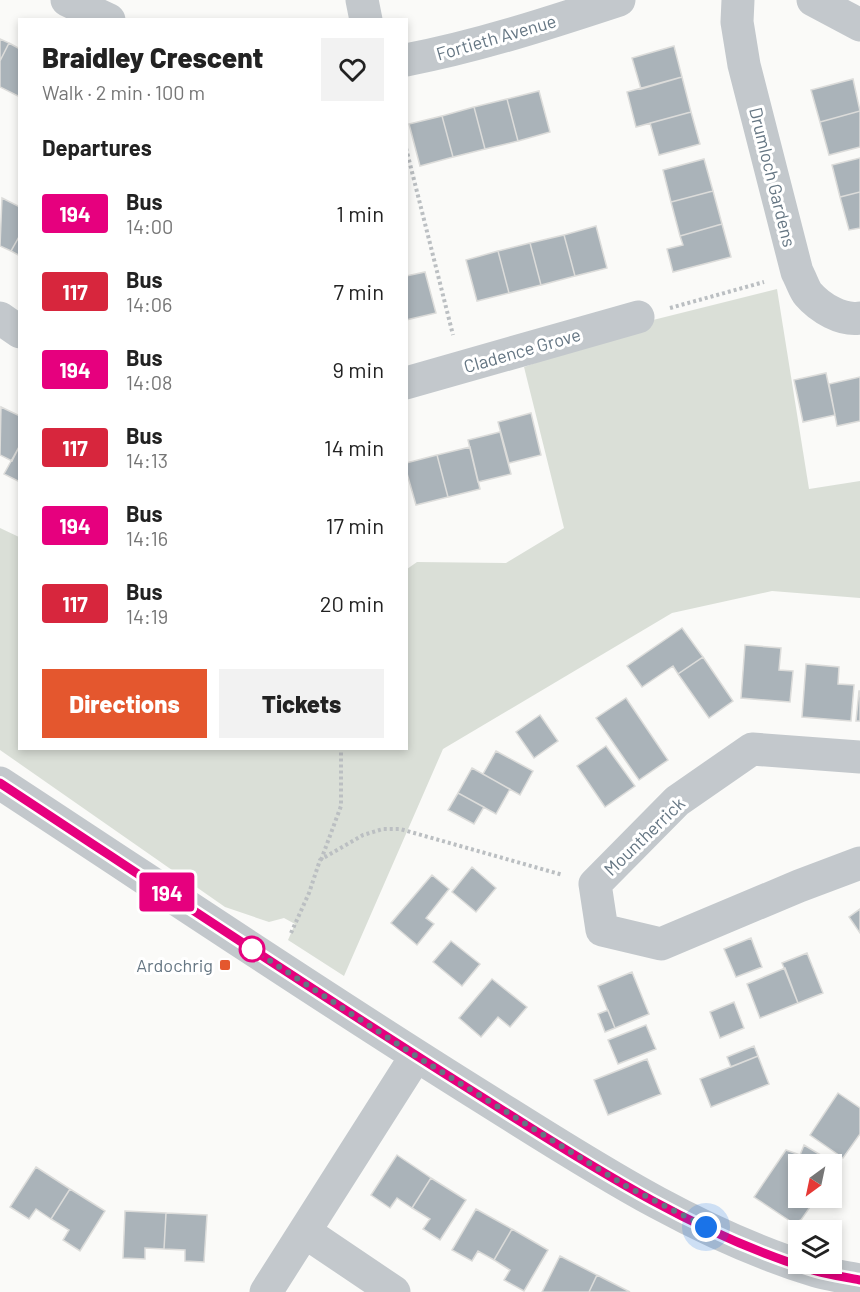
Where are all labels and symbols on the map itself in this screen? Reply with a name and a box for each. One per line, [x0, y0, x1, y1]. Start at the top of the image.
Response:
street label: Fortieth Avenue [433, 9, 559, 65]
street label: Drumloch Gardens [745, 105, 801, 249]
street label: Cladence Grove [461, 323, 583, 377]
street label: Mountherrick [599, 792, 689, 880]
line badge: 194 [132, 872, 201, 912]
unlabelled marker [239, 936, 265, 962]
place label: Ardochrig [136, 954, 213, 976]
marker: Ardochrig [218, 958, 232, 972]
north arrow [788, 1154, 842, 1208]
your location [691, 1212, 721, 1242]

